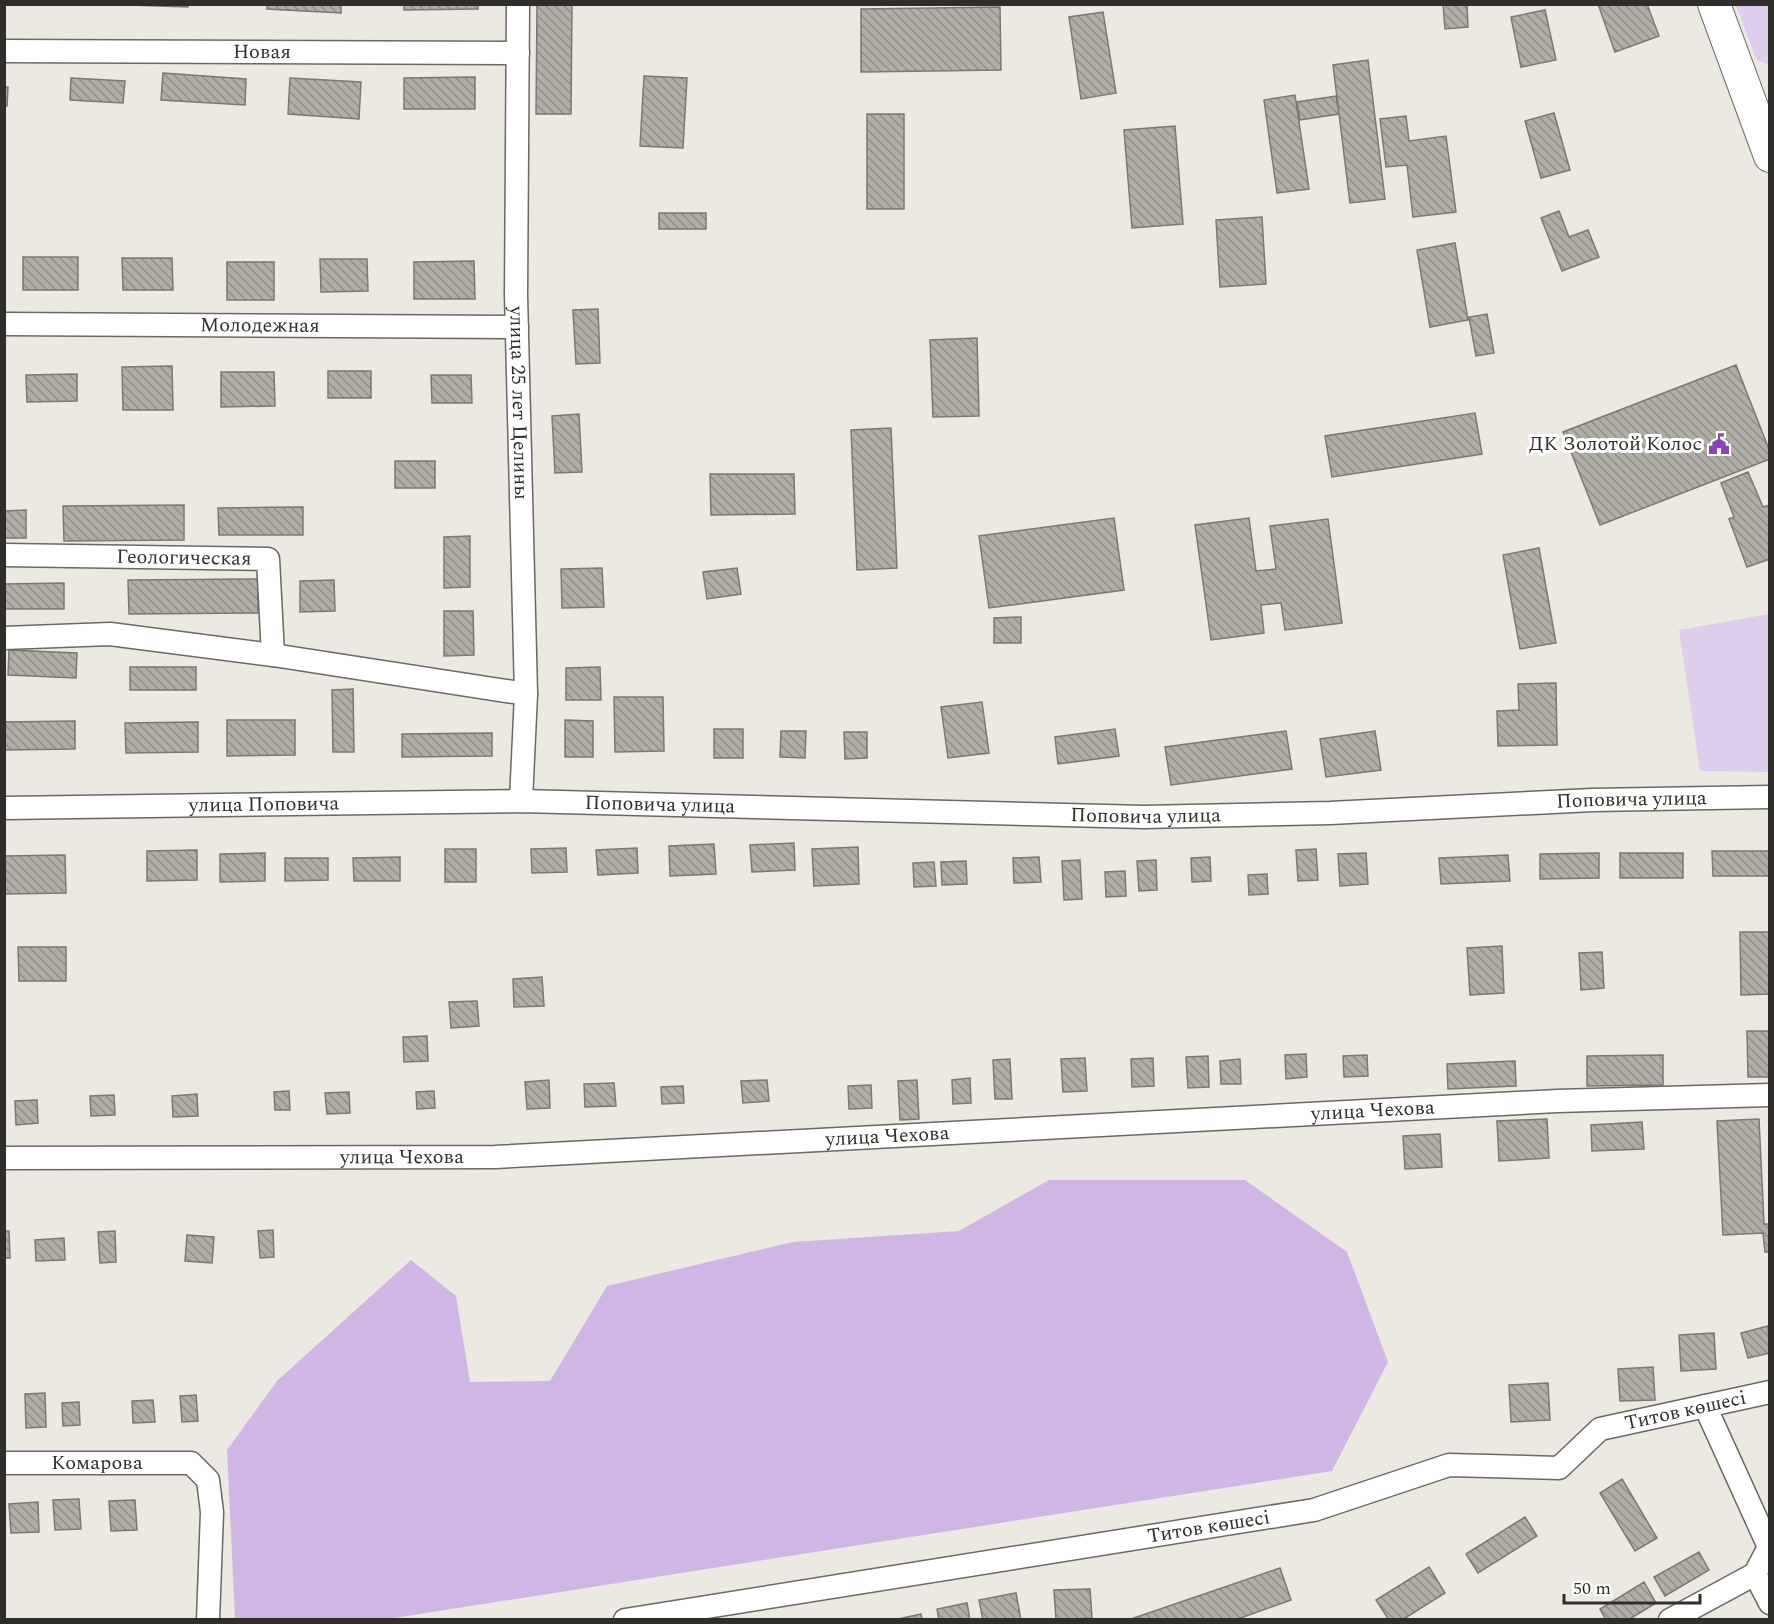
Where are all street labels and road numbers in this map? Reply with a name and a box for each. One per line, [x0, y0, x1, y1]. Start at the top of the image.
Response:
street label: Новая [233, 37, 291, 67]
street label: улица 25 лет Целины [501, 305, 536, 500]
street label: Молодежная [200, 310, 320, 341]
street label: Геологическая [116, 542, 252, 574]
street label: Поповича улица [1555, 783, 1707, 817]
street label: улица Поповича [188, 788, 340, 821]
street label: Поповича улица [584, 788, 736, 822]
street label: Поповича улица [1070, 800, 1222, 832]
street label: улица Чехова [1309, 1092, 1436, 1129]
street label: улица Чехова [824, 1118, 950, 1155]
street label: улица Чехова [339, 1142, 464, 1172]
street label: Титов көшесі [1622, 1383, 1749, 1438]
street label: Комарова [51, 1448, 143, 1478]
street label: Титов көшесі [1145, 1502, 1272, 1551]

